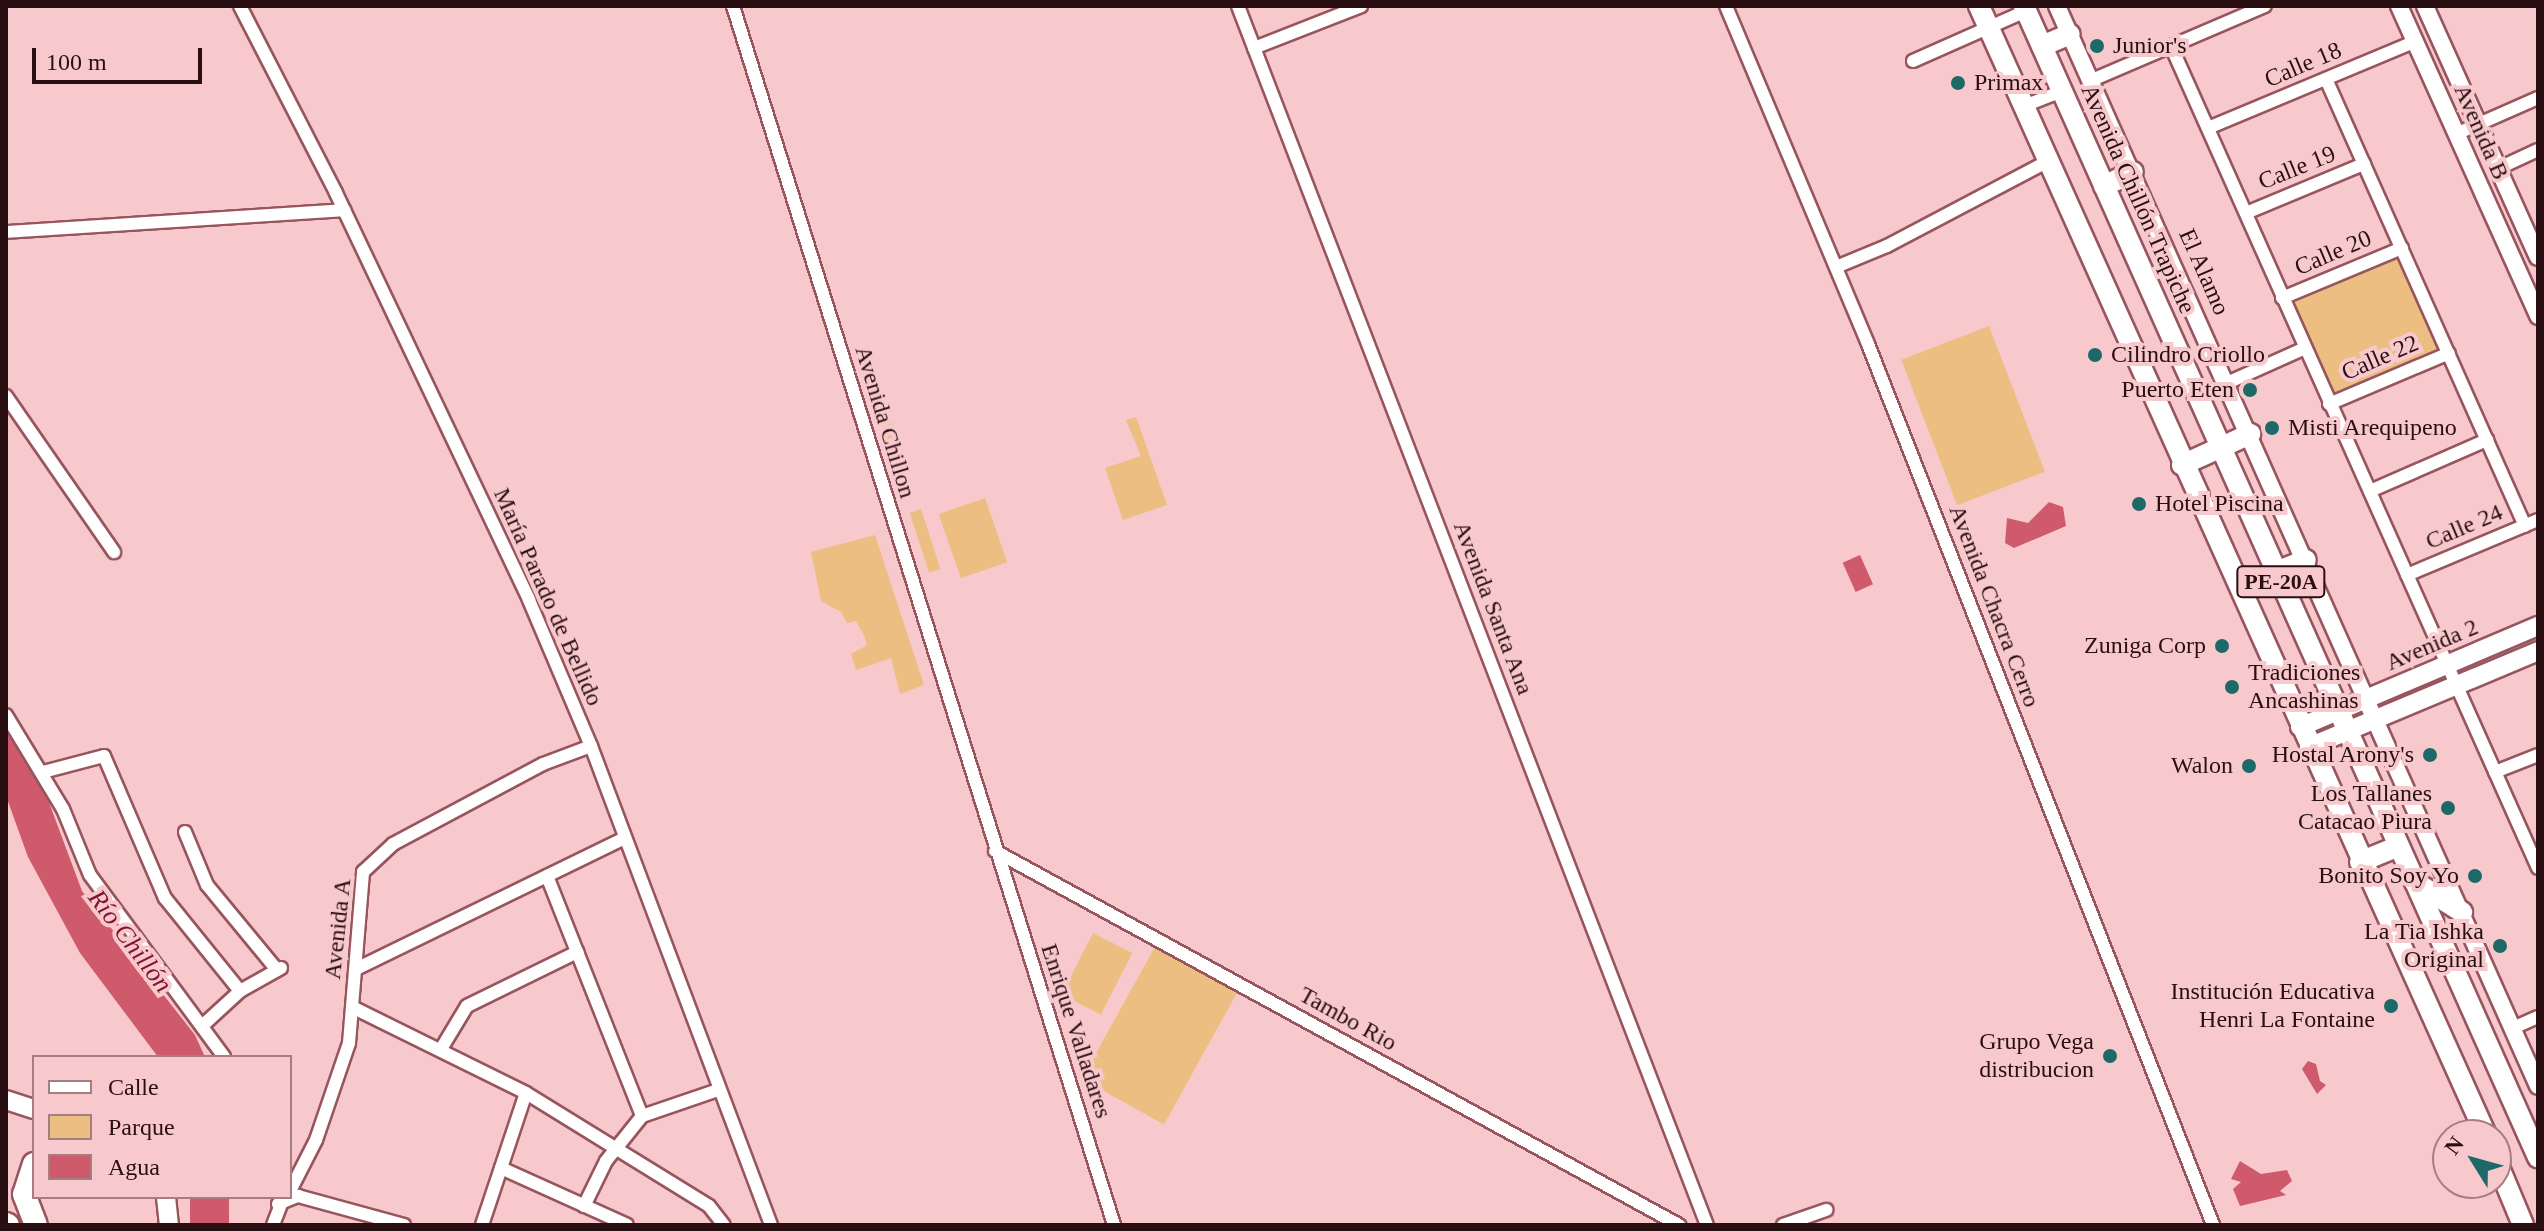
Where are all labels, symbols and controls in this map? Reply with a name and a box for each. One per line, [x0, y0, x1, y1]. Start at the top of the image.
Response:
scale bar [36, 32, 206, 82]
place label: Junior's [2113, 32, 2187, 60]
street label: Calle 18 [2260, 36, 2346, 94]
marker: Junior's [2088, 37, 2106, 55]
text: 100 m [46, 49, 107, 75]
place label: Primax [1974, 69, 2043, 97]
marker: Primax [1949, 74, 1967, 92]
street label: Avenida Chillón Trapiche [2074, 80, 2202, 318]
street label: Avenida B [2447, 80, 2515, 184]
street label: Calle 19 [2254, 140, 2340, 196]
street label: El Alamo [2172, 224, 2236, 320]
street label: Calle 20 [2290, 224, 2376, 282]
street label: Calle 22 [2337, 329, 2423, 387]
place label: Cilindro Criollo [2111, 341, 2265, 369]
street label: Avenida Chillon [848, 342, 922, 502]
marker: Cilindro Criollo [2086, 346, 2104, 364]
place label: Puerto Eten [2121, 376, 2234, 404]
marker: Puerto Eten [2241, 381, 2259, 399]
place label: Misti Arequipeno [2288, 414, 2458, 442]
marker: Misti Arequipeno [2263, 419, 2281, 437]
street label: María Parado de Bellido [487, 484, 609, 710]
place label: Hotel Piscina [2155, 490, 2284, 518]
marker: Hotel Piscina [2130, 495, 2148, 513]
street label: Calle 24 [2421, 498, 2507, 556]
street label: Avenida Chacra Cerro [1942, 501, 2046, 711]
street label: Avenida Santa Ana [1446, 517, 1540, 699]
road number: PE-20A [2235, 564, 2327, 600]
street label: Avenida 2 [2381, 613, 2483, 677]
place label: Zuniga Corp [2084, 632, 2206, 660]
marker: Zuniga Corp [2213, 637, 2231, 655]
place label: Tradiciones Ancashinas [2248, 659, 2360, 715]
marker: Tradiciones Ancashinas [2223, 678, 2241, 696]
place label: Hostal Arony's [2270, 741, 2414, 769]
marker: Hostal Arony's [2421, 746, 2439, 764]
place label: Walon [2171, 752, 2233, 780]
marker: Walon [2240, 757, 2258, 775]
place label: Los Tallanes Catacao Piura [2298, 780, 2432, 836]
marker: Los Tallanes Catacao Piura [2439, 799, 2457, 817]
place label: Bonito Soy Yo [2317, 862, 2459, 890]
marker: Bonito Soy Yo [2466, 867, 2484, 885]
street label: Avenida A [318, 876, 358, 982]
water label: Río Chillón [81, 883, 179, 999]
place label: La Tia Ishka Original [2364, 918, 2484, 974]
marker: La Tia Ishka Original [2491, 937, 2509, 955]
street label: Enrique Valladares [1034, 940, 1118, 1122]
place label: Institución Educativa Henri La Fontaine [2170, 978, 2375, 1034]
street label: Tambo Rio [1294, 980, 1402, 1058]
marker: Institución Educativa Henri La Fontaine [2382, 997, 2400, 1015]
place label: Grupo Vega distribucion [1979, 1028, 2094, 1084]
marker: Grupo Vega distribucion [2101, 1047, 2119, 1065]
legend [32, 1055, 292, 1199]
text: Calle [108, 1074, 159, 1100]
text: Parque [108, 1114, 175, 1140]
north arrow [2432, 1119, 2512, 1199]
text: N [2439, 1132, 2469, 1159]
text: Agua [108, 1154, 160, 1180]

